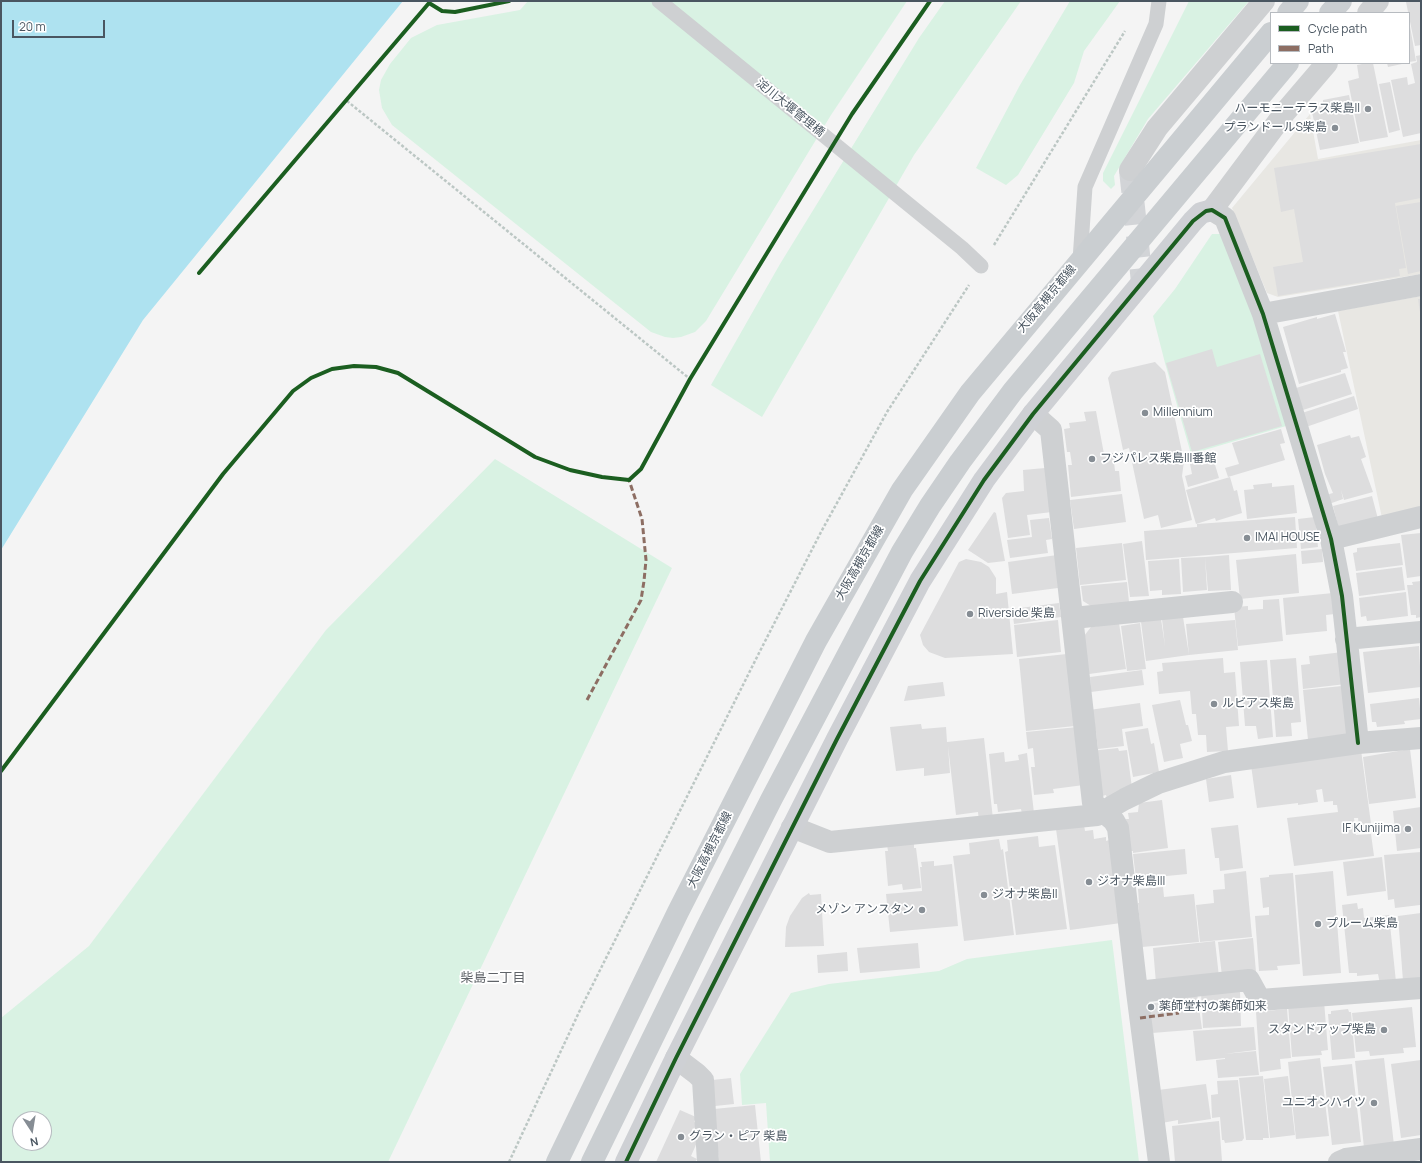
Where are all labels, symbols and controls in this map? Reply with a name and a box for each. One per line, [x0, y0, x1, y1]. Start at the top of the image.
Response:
scale bar [14, 12, 107, 38]
legend [1270, 12, 1410, 64]
text: 20 m [19, 18, 46, 35]
text: Cycle path [1308, 20, 1367, 37]
text: Path [1308, 40, 1334, 57]
street label: 淀川大堰管理橋 [753, 76, 827, 140]
place label: ハーモニーテラス柴島II [1234, 102, 1360, 116]
marker: ハーモニーテラス柴島II [1363, 104, 1373, 114]
place label: プランドールS柴島 [1224, 121, 1327, 135]
marker: プランドールS柴島 [1330, 123, 1340, 133]
street label: 大阪高槻京都線 [1014, 262, 1080, 336]
place label: Millennium [1153, 406, 1213, 420]
marker: Millennium [1140, 408, 1150, 418]
place label: フジパレス柴島III番館 [1100, 452, 1216, 466]
marker: フジパレス柴島III番館 [1087, 454, 1097, 464]
street label: 大阪高槻京都線 [833, 523, 887, 603]
place label: IMAI HOUSE [1255, 531, 1320, 545]
marker: IMAI HOUSE [1242, 533, 1252, 543]
place label: Riverside 柴島 [978, 607, 1055, 621]
marker: Riverside 柴島 [965, 609, 975, 619]
place label: ルビアス柴島 [1222, 697, 1294, 711]
marker: ルビアス柴島 [1209, 699, 1219, 709]
street label: 大阪高槻京都線 [685, 809, 735, 891]
place label: IF Kunijima [1342, 822, 1400, 836]
marker: IF Kunijima [1403, 824, 1413, 834]
place label: ジオナ柴島III [1097, 875, 1165, 889]
marker: ジオナ柴島III [1084, 877, 1094, 887]
place label: ジオナ柴島II [992, 888, 1058, 902]
marker: ジオナ柴島II [979, 890, 989, 900]
place label: メゾン アンスタン [816, 903, 914, 917]
marker: メゾン アンスタン [917, 905, 927, 915]
place label: プルーム柴島 [1326, 917, 1398, 931]
marker: プルーム柴島 [1313, 919, 1323, 929]
district label: 柴島二丁目 [461, 970, 525, 986]
place label: 薬師堂村の薬師如来 [1159, 1000, 1267, 1014]
marker: 薬師堂村の薬師如来 [1146, 1002, 1156, 1012]
place label: スタンドアップ柴島 [1268, 1023, 1376, 1037]
marker: スタンドアップ柴島 [1379, 1025, 1389, 1035]
place label: ユニオンハイツ [1282, 1096, 1366, 1110]
marker: ユニオンハイツ [1369, 1098, 1379, 1108]
north arrow [12, 1111, 52, 1151]
place label: グラン・ピア 柴島 [689, 1130, 787, 1144]
marker: グラン・ピア 柴島 [676, 1132, 686, 1142]
text: N [29, 1134, 40, 1150]

